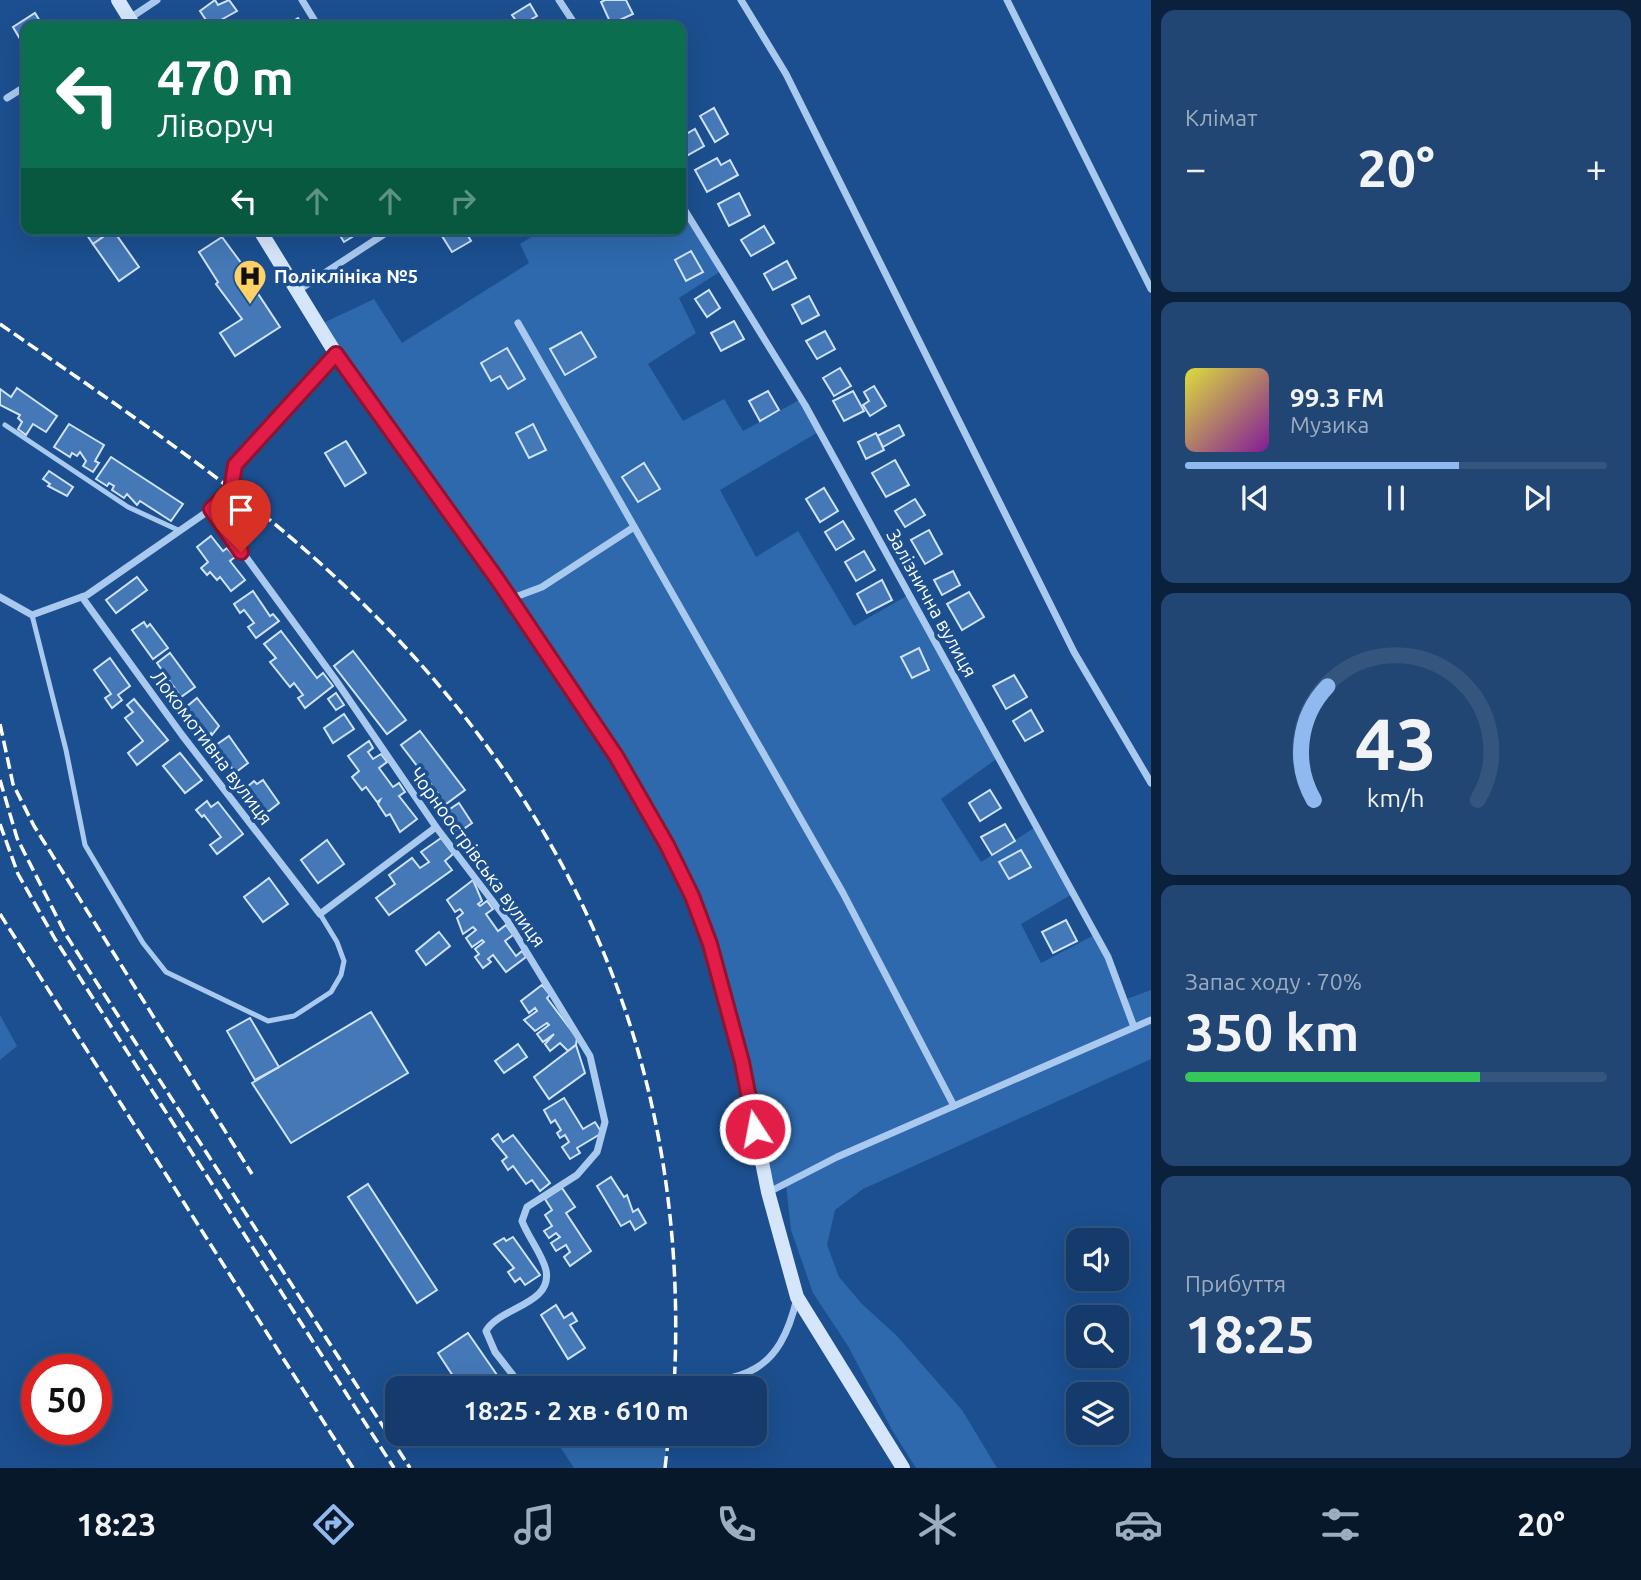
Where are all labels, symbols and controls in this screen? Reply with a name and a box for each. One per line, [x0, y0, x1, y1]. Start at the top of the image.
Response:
icon: left [42, 49, 133, 140]
text: 470 m [157, 49, 294, 104]
text: Клімат [1185, 105, 1257, 130]
text: Ліворуч [157, 107, 274, 143]
text: 20° [1357, 139, 1435, 197]
text: − [1185, 147, 1206, 189]
text: + [1586, 147, 1607, 189]
icon: left [225, 182, 263, 220]
icon: ahead [298, 182, 336, 220]
icon: ahead [371, 182, 409, 220]
icon: right [444, 182, 482, 220]
hospital icon: Поліклініка №5 [231, 257, 269, 306]
place label: Поліклініка №5 [274, 265, 418, 287]
text: 99.3 FM [1290, 383, 1384, 412]
text: Музика [1290, 412, 1369, 437]
icon: previous [1236, 479, 1274, 517]
icon: pause [1377, 479, 1415, 517]
icon: next [1518, 479, 1556, 517]
pin [211, 480, 271, 552]
icon: arrive [222, 491, 260, 529]
street label: Залізнична вулиця [882, 525, 982, 681]
street label: Локомотивна вулиця [147, 665, 277, 829]
text: 43 [1355, 702, 1437, 784]
street label: Чорноострівська вулиця [405, 763, 551, 951]
text: km/h [1367, 784, 1425, 812]
text: Запас ходу · 70% [1185, 969, 1362, 994]
text: 350 km [1185, 1003, 1359, 1061]
position arrow [718, 1092, 792, 1166]
map controls [1066, 1228, 1129, 1445]
button: sound [1066, 1228, 1129, 1291]
text: Прибуття [1185, 1271, 1286, 1296]
button: search [1066, 1305, 1129, 1368]
text: 18:25 [1185, 1305, 1315, 1363]
speed limit sign: 50 [21, 1354, 112, 1445]
button: layers [1066, 1382, 1129, 1445]
text: 18:25 · 2 хв · 610 m [463, 1396, 689, 1425]
icon: directions [309, 1500, 358, 1549]
icon: music [510, 1500, 559, 1549]
icon: phone [712, 1500, 761, 1549]
icon: climate [913, 1500, 962, 1549]
icon: car [1114, 1500, 1163, 1549]
icon: filters [1316, 1500, 1365, 1549]
text: 18:23 [76, 1506, 156, 1542]
text: 20° [1517, 1506, 1565, 1542]

